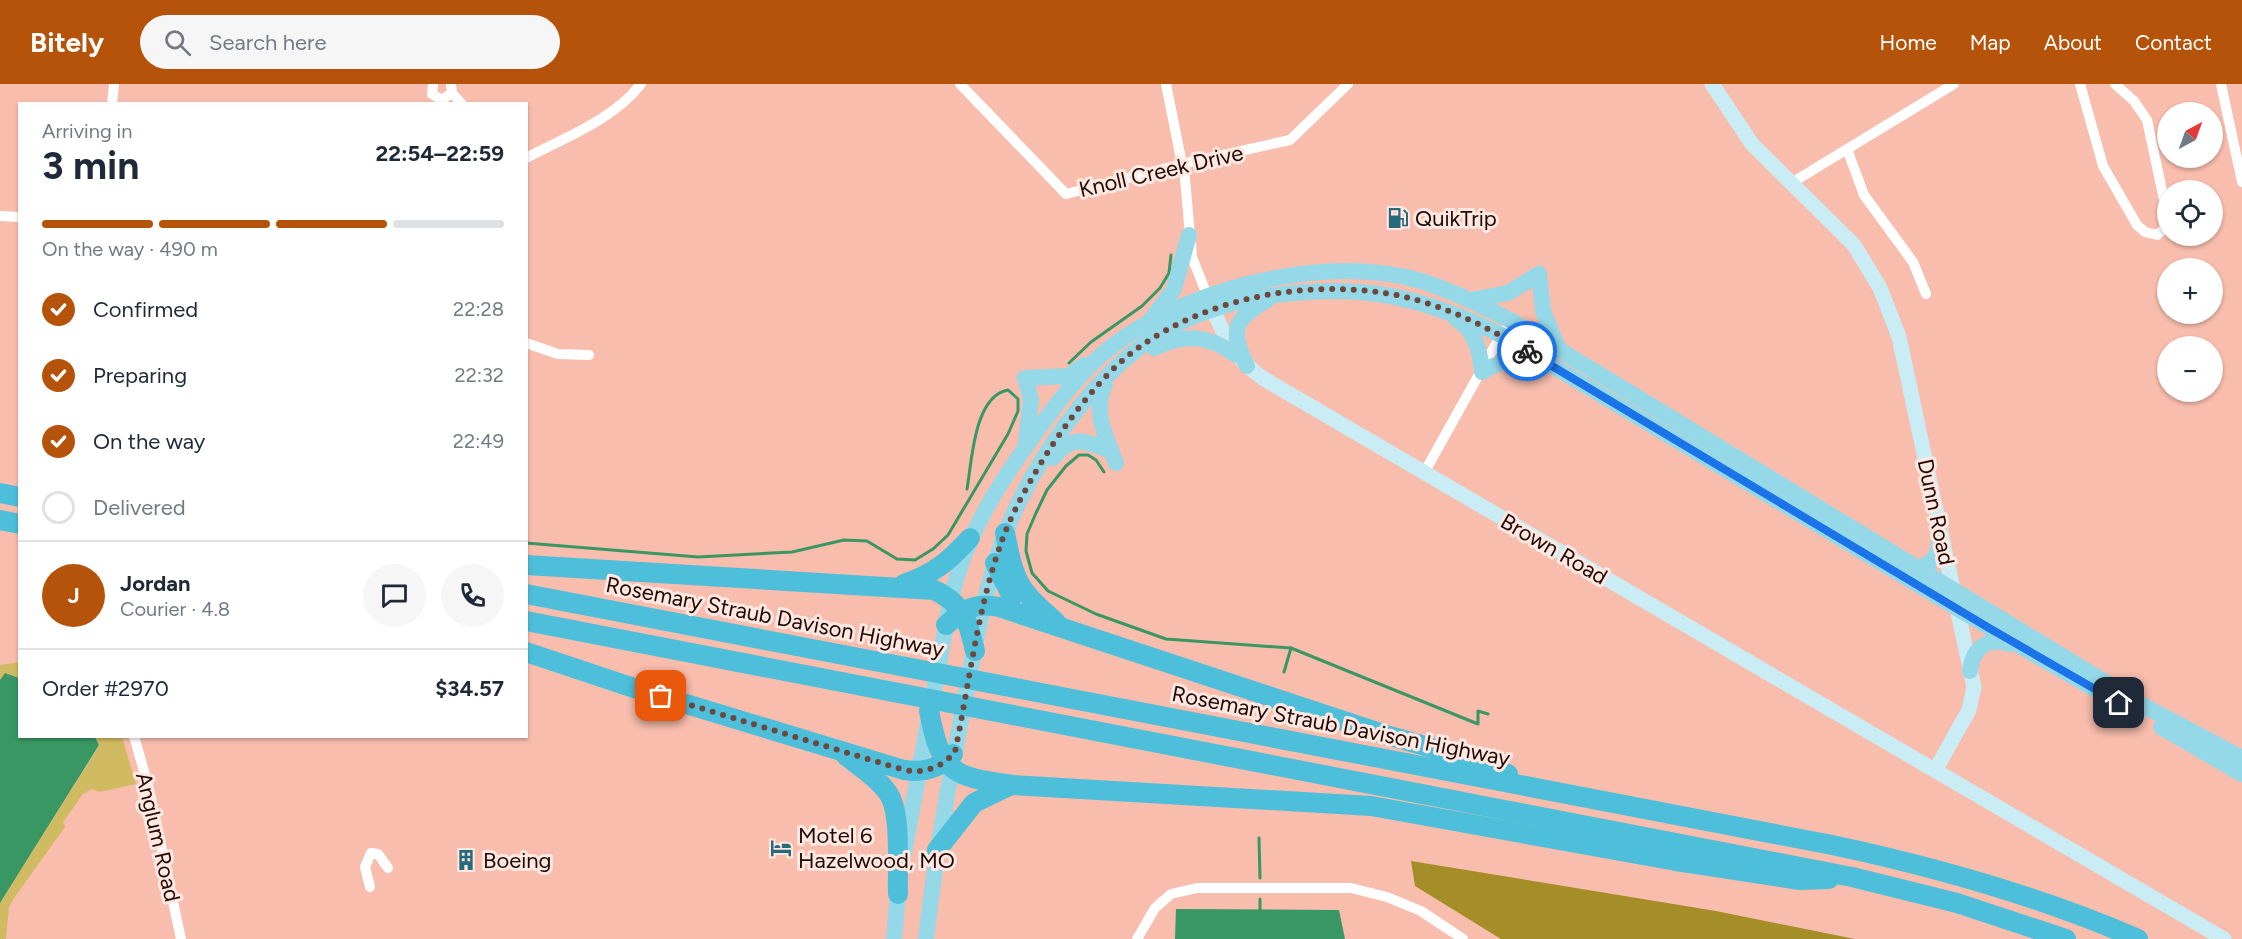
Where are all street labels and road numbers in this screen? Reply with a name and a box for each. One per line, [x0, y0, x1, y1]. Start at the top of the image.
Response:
street label: Knoll Creek Drive [1076, 139, 1246, 203]
street label: Dunn Road [1912, 456, 1960, 568]
street label: Brown Road [1496, 508, 1612, 590]
street label: Rosemary Straub Davison Highway [604, 571, 947, 663]
street label: Rosemary Straub Davison Highway [1170, 680, 1513, 772]
street label: Anglum Road [130, 770, 186, 904]

